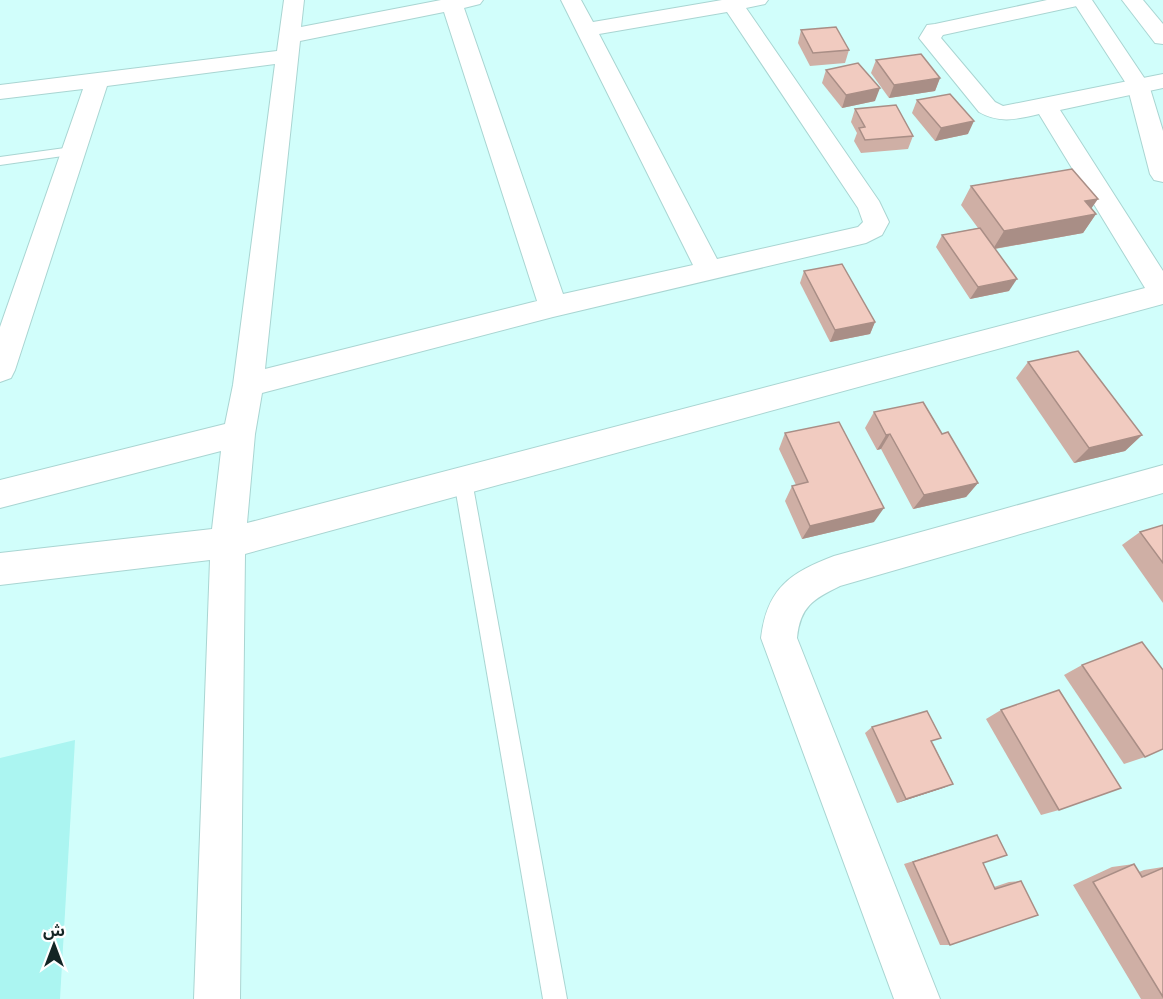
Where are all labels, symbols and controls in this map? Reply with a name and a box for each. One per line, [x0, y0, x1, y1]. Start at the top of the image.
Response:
north arrow [24, 915, 84, 975]
text: ش [43, 919, 65, 942]

